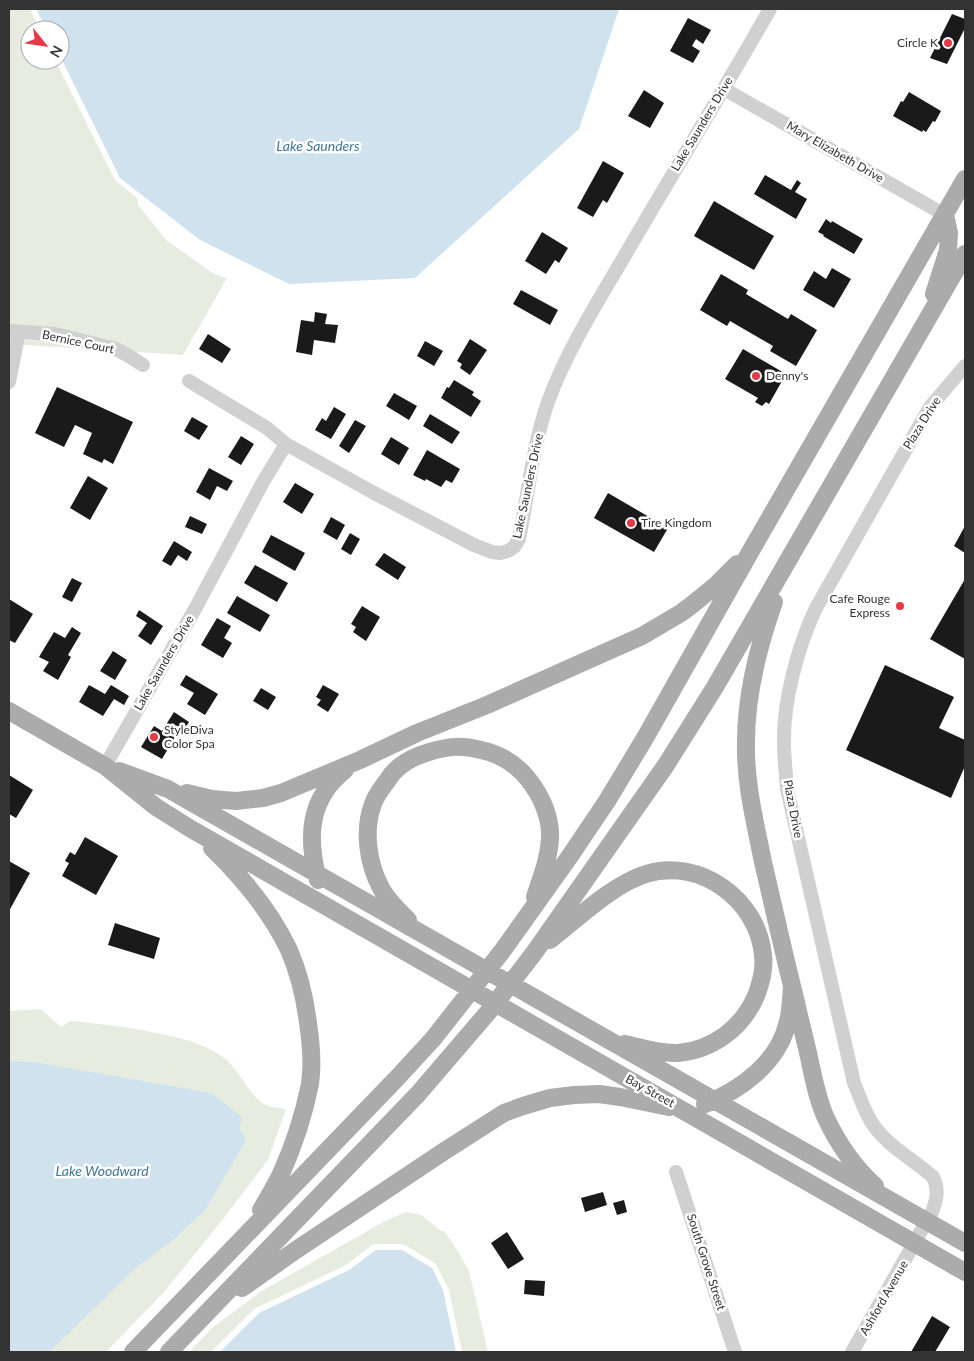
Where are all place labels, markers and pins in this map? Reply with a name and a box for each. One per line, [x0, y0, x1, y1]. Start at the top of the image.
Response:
place label: Circle K [897, 35, 938, 50]
marker: Circle K [942, 37, 954, 49]
place label: Denny's [766, 368, 808, 383]
marker: Denny's [750, 370, 762, 382]
place label: Tire Kingdom [641, 515, 712, 530]
marker: Tire Kingdom [625, 517, 637, 529]
place label: Cafe Rouge Express [830, 591, 890, 620]
marker: Cafe Rouge Express [894, 600, 906, 612]
place label: StyleDiva Color Spa [164, 722, 215, 751]
marker: StyleDiva Color Spa [148, 731, 160, 743]

